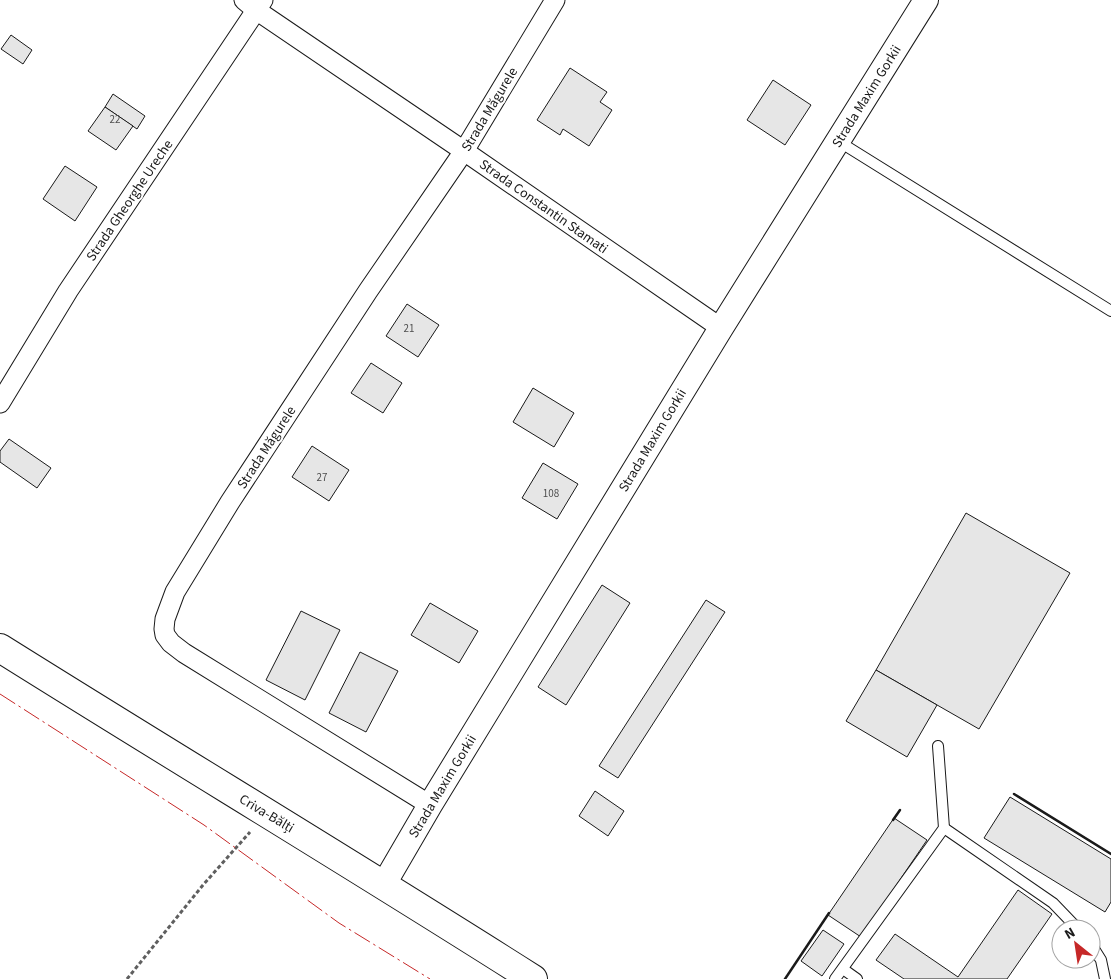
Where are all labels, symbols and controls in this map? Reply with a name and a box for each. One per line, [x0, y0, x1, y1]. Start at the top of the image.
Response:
street label: Strada Maxim Gorkii [827, 41, 906, 152]
street label: Strada Măgurele [457, 64, 523, 155]
house number: 22 [110, 112, 120, 127]
street label: Strada Gheorghe Ureche [82, 136, 178, 265]
street label: Strada Constantin Stamati [475, 155, 612, 259]
house number: 21 [404, 321, 414, 336]
street label: Strada Maxim Gorkii [614, 385, 692, 496]
street label: Strada Măgurele [233, 402, 301, 493]
house number: 27 [317, 470, 327, 485]
house number: 108 [543, 486, 560, 501]
street label: Strada Maxim Gorkii [404, 731, 482, 842]
street label: Criva-Bălți [235, 790, 298, 838]
north arrow [1051, 919, 1101, 969]
text: N [1061, 923, 1079, 945]

